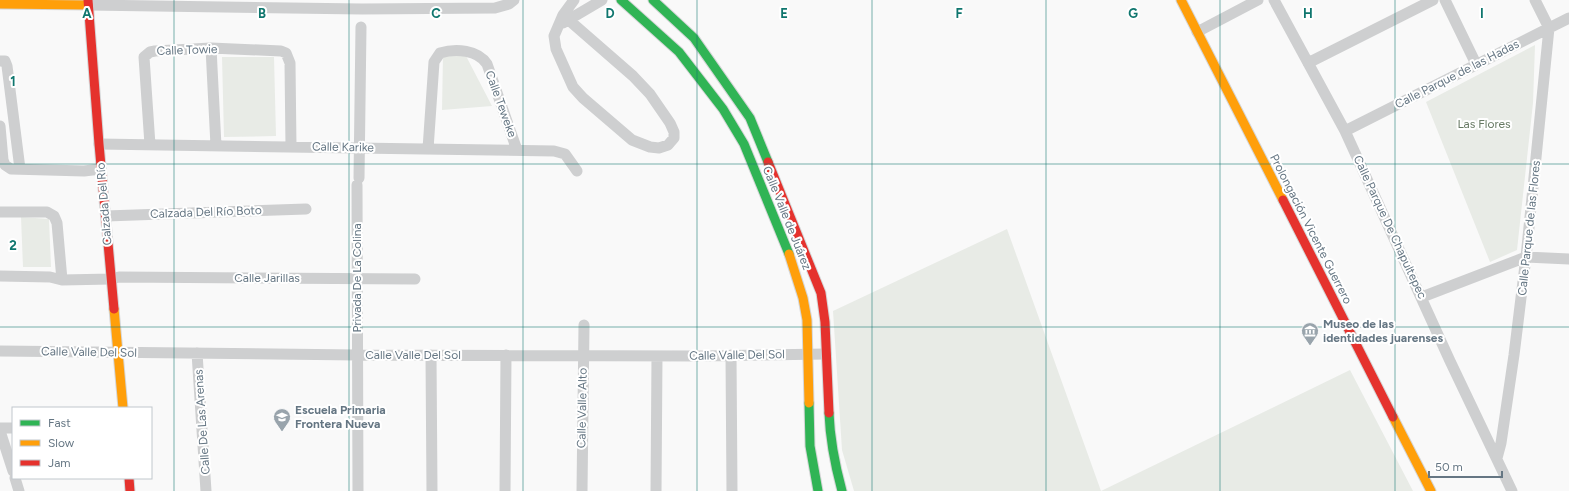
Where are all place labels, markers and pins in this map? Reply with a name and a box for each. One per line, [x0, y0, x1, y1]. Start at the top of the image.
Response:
place label: Museo de las identidades juarenses [1323, 317, 1443, 345]
museum icon: Museo de las identidades juarenses [1300, 321, 1320, 346]
place label: Escuela Primaria Frontera Nueva [295, 403, 386, 431]
school or university icon: Escuela Primaria Frontera Nueva [272, 407, 292, 432]

